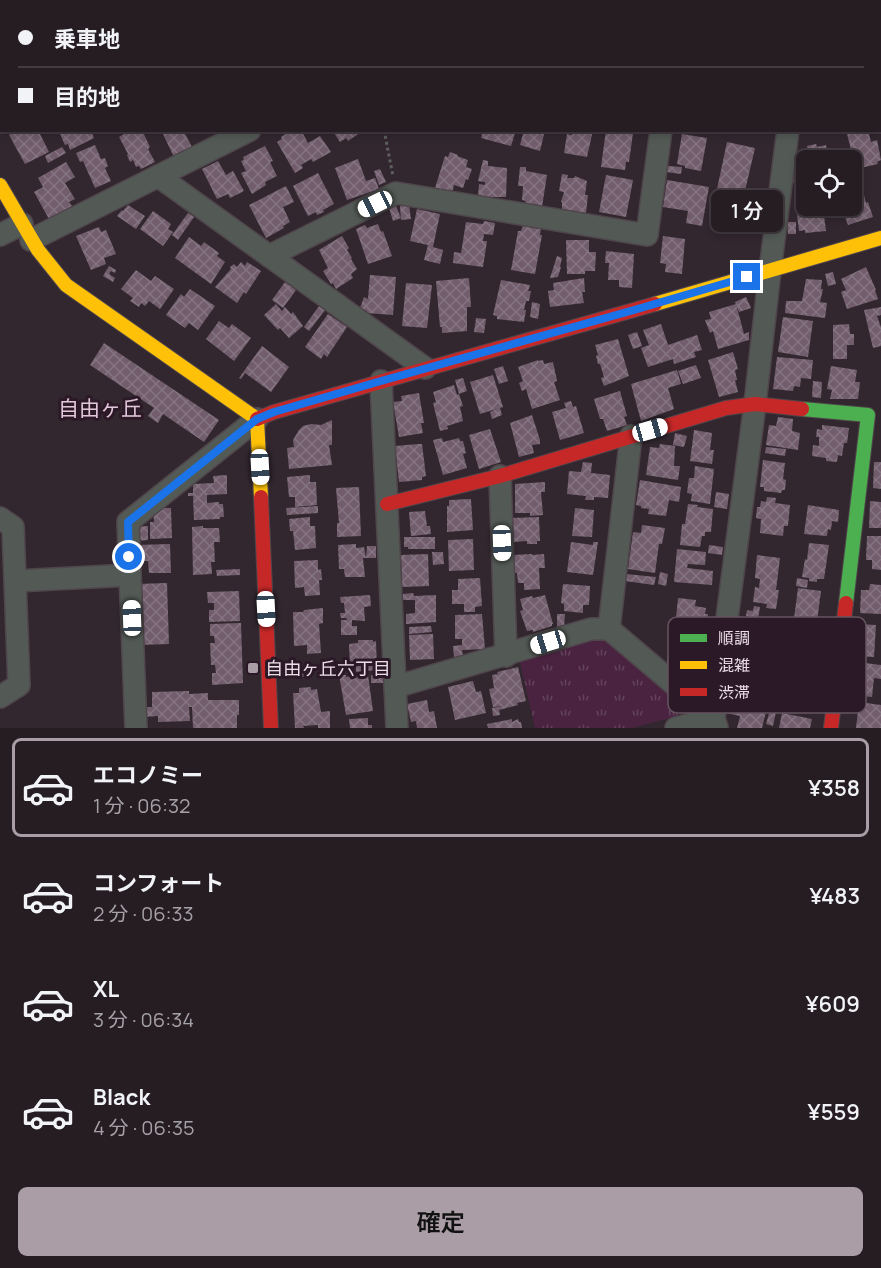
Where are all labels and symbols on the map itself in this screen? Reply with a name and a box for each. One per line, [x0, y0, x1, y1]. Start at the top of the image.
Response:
car [355, 188, 395, 220]
callout: 1 分 [711, 190, 783, 232]
route end [733, 263, 760, 290]
district label: 自由ヶ丘 [58, 394, 142, 422]
car [630, 416, 670, 444]
car [250, 449, 270, 485]
car [492, 525, 512, 561]
route start [115, 543, 142, 570]
car [256, 591, 276, 627]
car [122, 600, 142, 636]
legend [668, 617, 866, 713]
text: 順調 [718, 627, 750, 649]
car [528, 628, 568, 656]
text: 混雑 [718, 654, 750, 676]
place label: 自由ヶ丘六丁目 [265, 656, 391, 680]
marker: 自由ヶ丘六丁目 [246, 661, 260, 675]
text: 渋滞 [718, 681, 750, 703]

